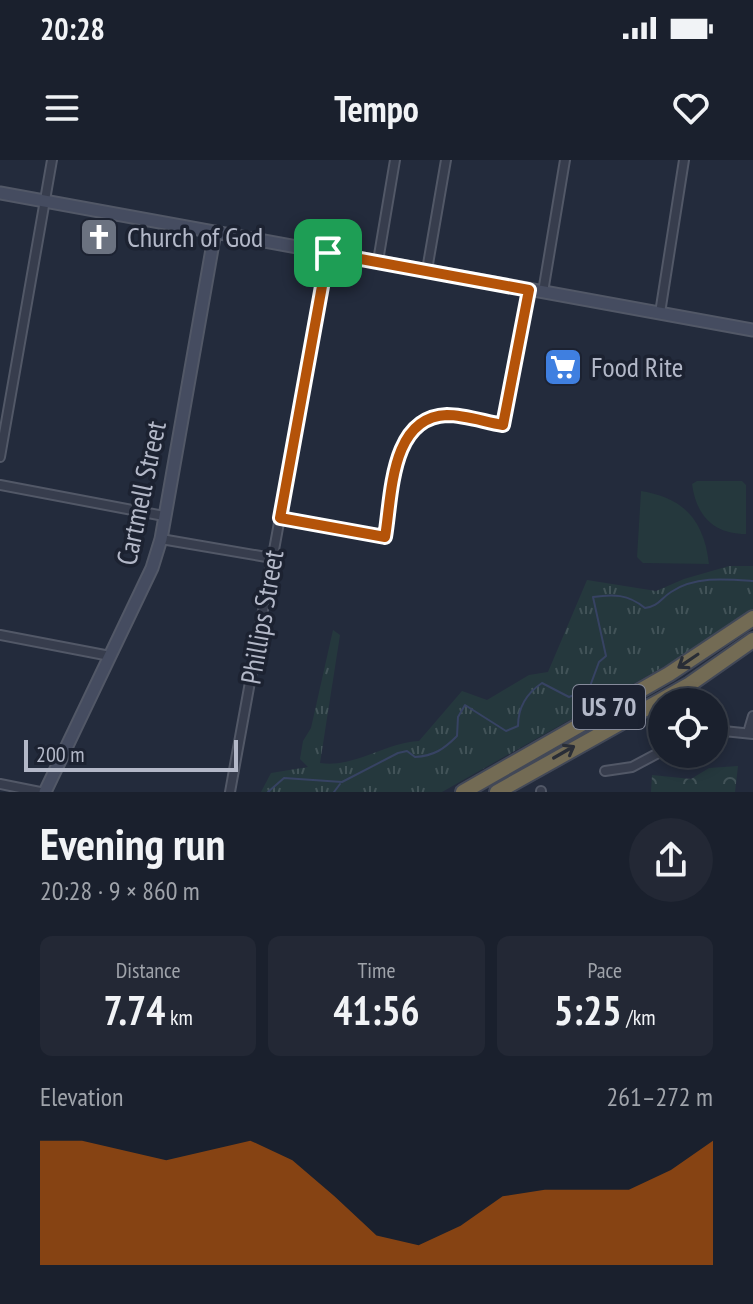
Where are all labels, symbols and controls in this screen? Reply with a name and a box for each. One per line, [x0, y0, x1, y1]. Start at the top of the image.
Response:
text: 20:28 [40, 9, 105, 48]
text: Tempo [334, 85, 419, 132]
icon: menu [40, 86, 84, 130]
icon: heart [669, 86, 713, 130]
church icon: Church of God [78, 216, 120, 258]
place label: Church of God [127, 218, 263, 255]
pin [294, 219, 362, 287]
icon: arrive [306, 231, 350, 275]
supermarket icon: Food Rite [542, 346, 584, 388]
place label: Food Rite [591, 348, 683, 385]
street label: Cartmell Street [107, 417, 174, 568]
street label: Phillips Street [232, 547, 292, 687]
one-way arrow [678, 653, 700, 669]
road number: US 70 [573, 685, 645, 729]
map controls [648, 688, 728, 768]
button: locate [648, 688, 728, 768]
scale bar [24, 736, 238, 772]
text: 200 m [36, 740, 85, 768]
one-way arrow [552, 744, 575, 760]
text: Evening run [40, 815, 225, 872]
button: share [629, 818, 713, 902]
text: 20:28 · 9 × 860 m [40, 874, 200, 907]
text: Distance [116, 956, 181, 984]
text: Time [357, 956, 396, 984]
text: Pace [587, 956, 622, 984]
text: 7.74 [103, 984, 165, 1036]
text: 41:56 [333, 984, 420, 1036]
text: 5:25 [554, 984, 622, 1036]
text: km [165, 1003, 193, 1031]
text: /km [622, 1003, 656, 1031]
text: Elevation [40, 1080, 123, 1113]
text: 261–272 m [607, 1080, 713, 1113]

